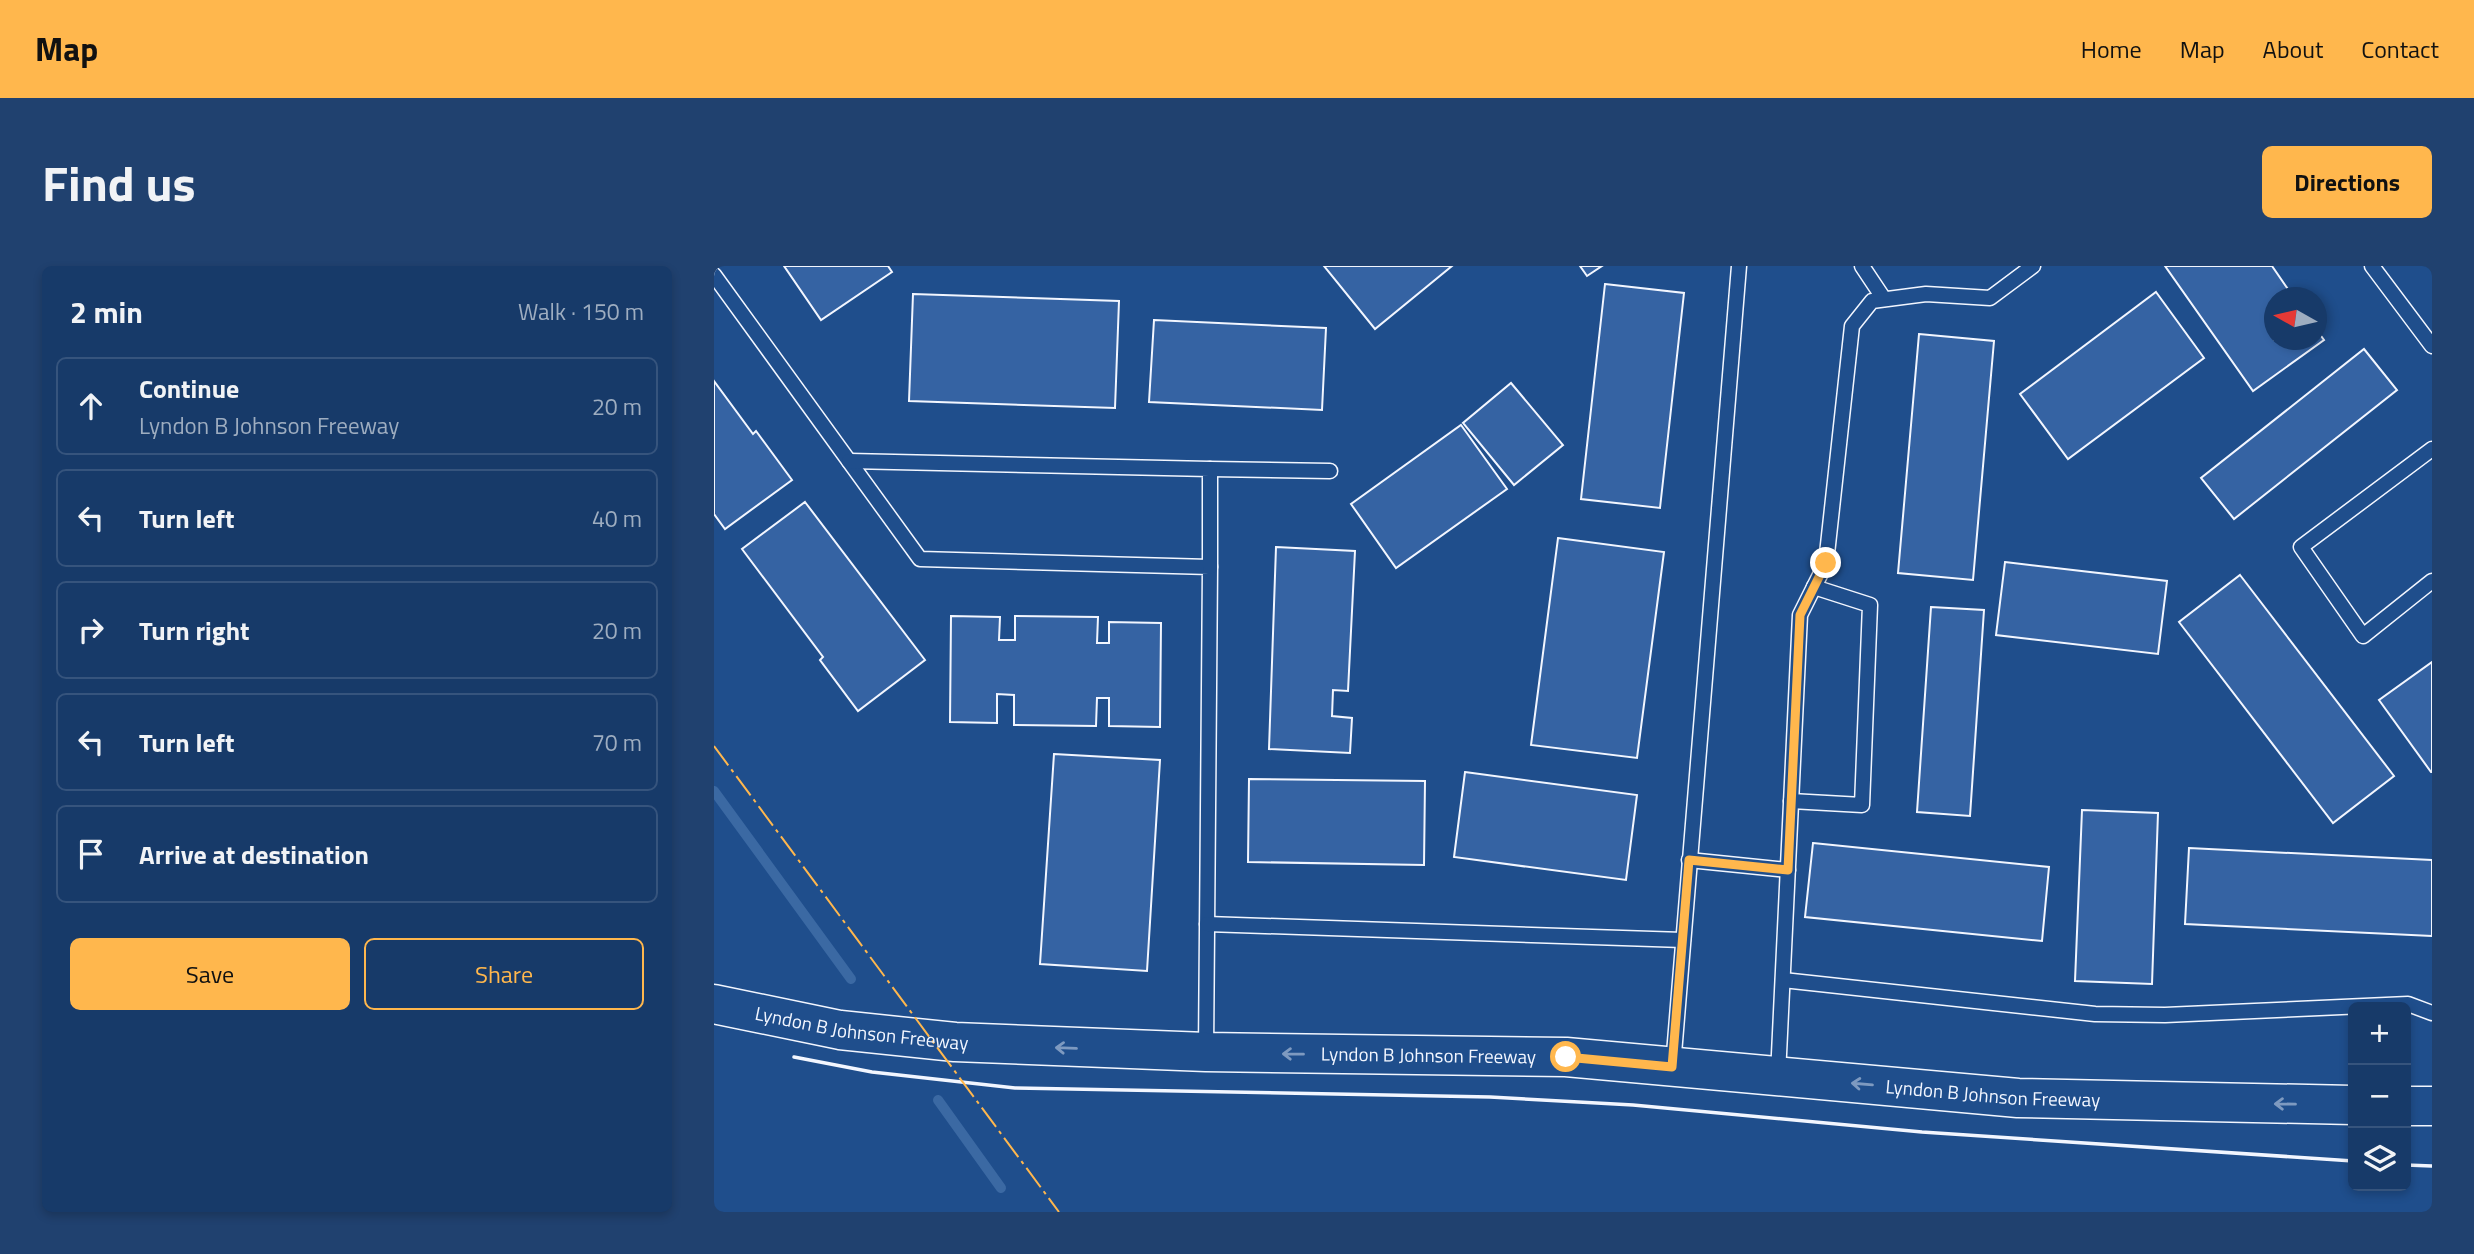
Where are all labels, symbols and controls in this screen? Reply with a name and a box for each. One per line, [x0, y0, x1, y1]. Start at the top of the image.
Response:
text: Map [35, 24, 98, 74]
text: Home [2081, 31, 2142, 67]
text: Map [2180, 31, 2225, 67]
text: About [2263, 31, 2323, 67]
text: Contact [2361, 31, 2439, 67]
text: Find us [42, 145, 196, 220]
button: Directions [2262, 146, 2432, 218]
north arrow [2264, 287, 2327, 350]
text: 2 min [70, 289, 143, 335]
text: Walk · 150 m [518, 294, 644, 329]
text: Continue [139, 369, 239, 408]
icon: ahead [72, 387, 110, 425]
text: 20 m [592, 389, 642, 424]
text: Lyndon B Johnson Freeway [139, 408, 399, 443]
icon: left [72, 499, 110, 537]
text: Turn left [139, 499, 234, 538]
text: 40 m [592, 501, 642, 536]
route end [1810, 547, 1841, 578]
icon: right [72, 611, 110, 649]
text: Turn right [139, 611, 250, 650]
text: 20 m [592, 613, 642, 648]
icon: left [72, 723, 110, 761]
text: Turn left [139, 723, 234, 762]
text: 70 m [592, 725, 642, 760]
icon: arrive [72, 835, 110, 873]
text: Arrive at destination [139, 835, 369, 874]
button: Save [70, 938, 350, 1010]
button: Share [364, 938, 644, 1010]
street label: Lyndon B Johnson Freeway [753, 998, 969, 1057]
map controls [2348, 1002, 2411, 1191]
button: + [2348, 1002, 2411, 1065]
street label: Lyndon B Johnson Freeway [1321, 1039, 1536, 1071]
one-way arrow [1054, 1041, 1077, 1054]
route start [1550, 1041, 1581, 1072]
one-way arrow [1282, 1047, 1305, 1061]
button: − [2348, 1065, 2411, 1128]
street label: Lyndon B Johnson Freeway [1884, 1071, 2101, 1114]
one-way arrow [1851, 1077, 1874, 1090]
one-way arrow [2274, 1097, 2297, 1110]
button: layers [2348, 1128, 2411, 1191]

